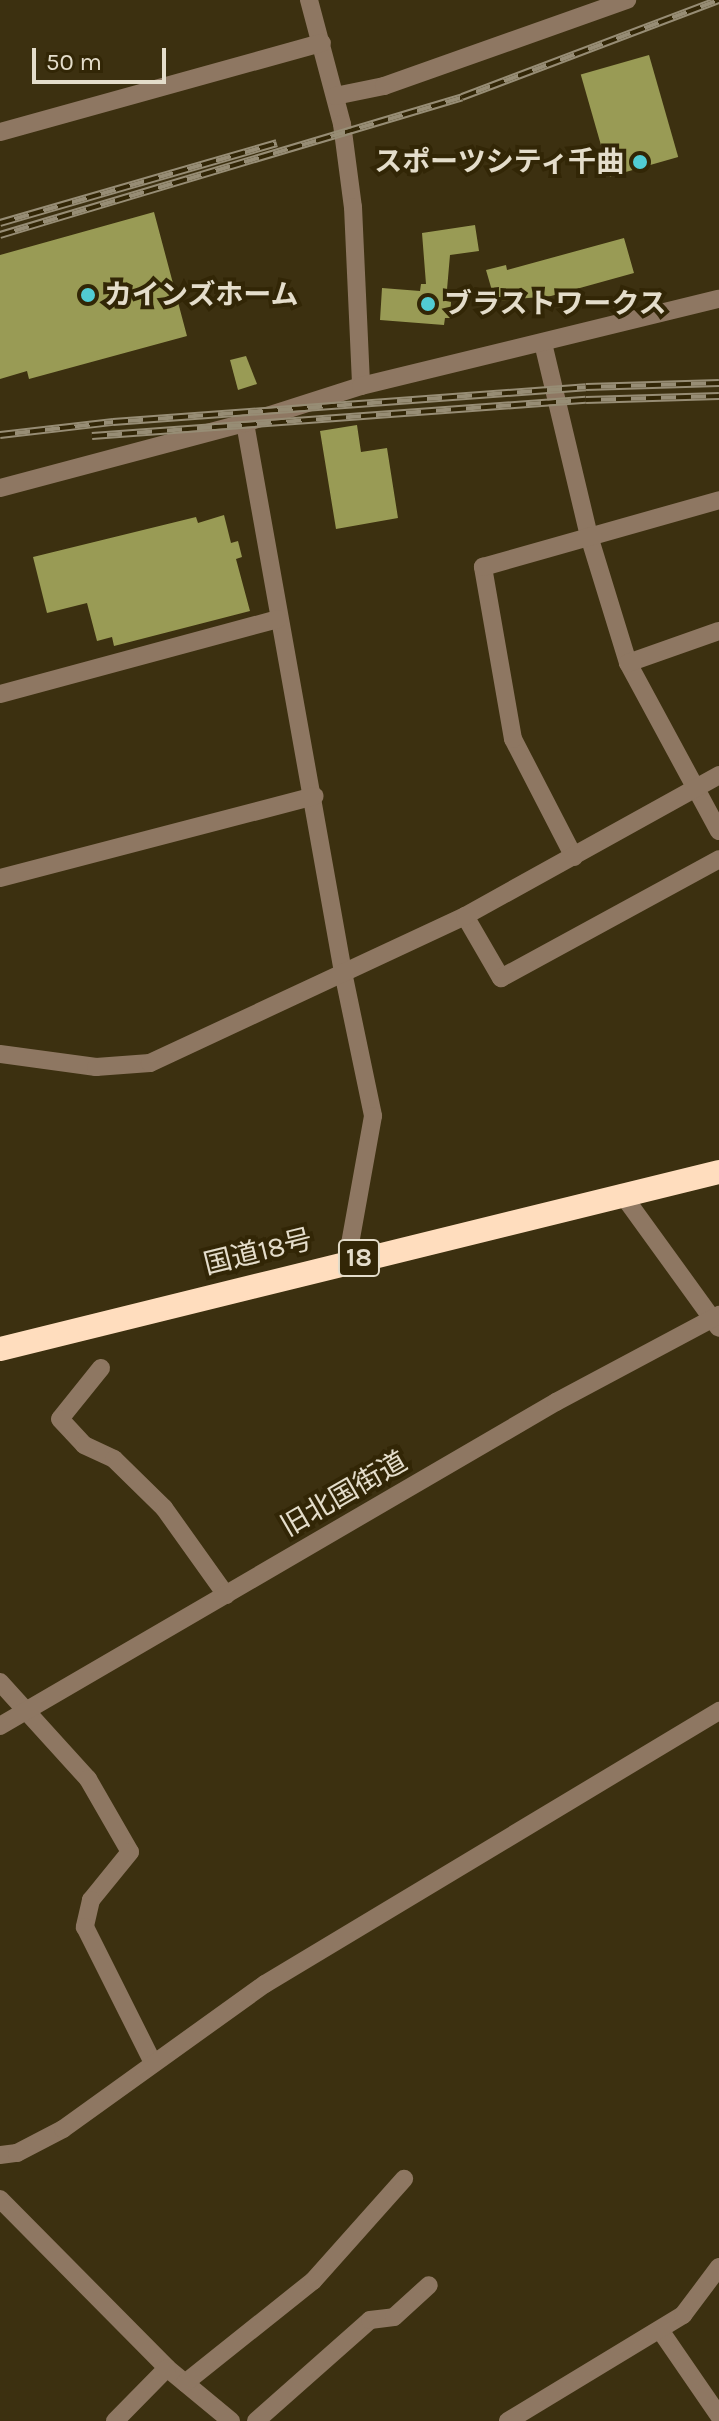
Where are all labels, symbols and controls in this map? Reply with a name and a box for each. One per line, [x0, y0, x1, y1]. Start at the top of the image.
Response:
scale bar [36, 32, 170, 82]
text: 50 m [46, 48, 102, 76]
place label: スポーツシティ千曲 [372, 145, 624, 179]
marker: スポーツシティ千曲 [631, 153, 649, 171]
place label: カインズホーム [104, 278, 300, 312]
marker: カインズホーム [79, 286, 97, 304]
place label: ブラストワークス [444, 287, 668, 321]
marker: ブラストワークス [419, 295, 437, 313]
street label: 国道18号 [200, 1222, 316, 1282]
road number: 18 [337, 1236, 381, 1280]
street label: 旧北国街道 [275, 1444, 413, 1544]

